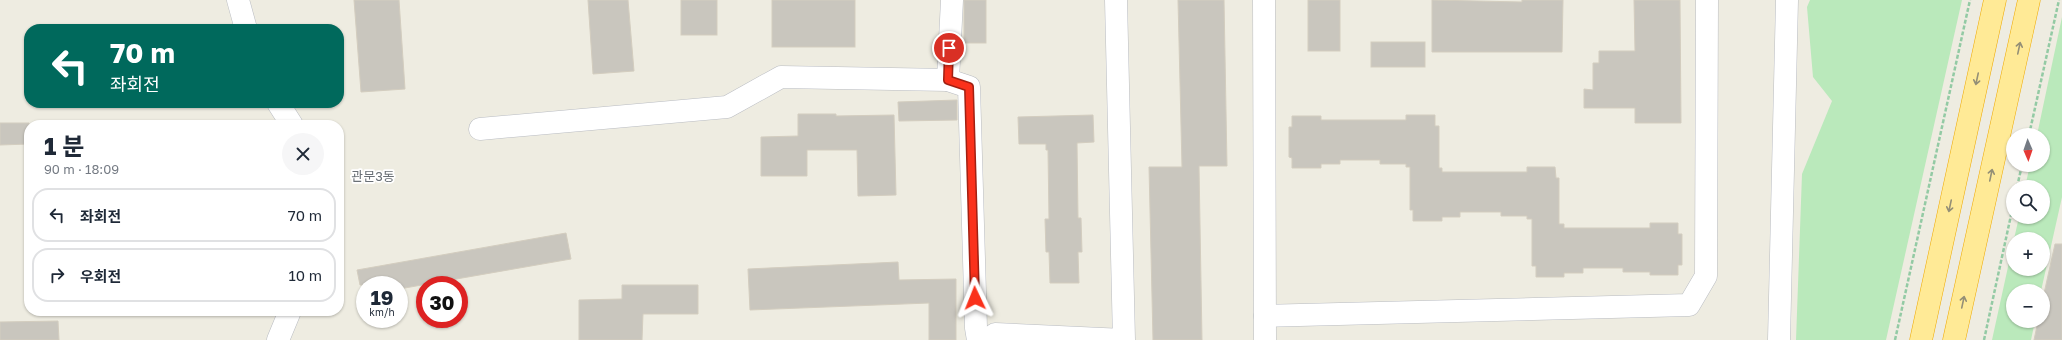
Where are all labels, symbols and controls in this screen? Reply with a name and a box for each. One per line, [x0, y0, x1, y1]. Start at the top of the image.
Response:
pin [932, 31, 966, 65]
text: 70 m [110, 36, 175, 69]
icon: arrive [938, 37, 960, 59]
icon: left [44, 40, 96, 92]
one-way arrow [2015, 42, 2023, 55]
one-way arrow [1973, 72, 1981, 85]
text: 좌회전 [110, 73, 160, 95]
north arrow [2006, 128, 2050, 172]
map controls [2006, 128, 2050, 328]
text: 1 분 [44, 131, 84, 160]
button: close [282, 133, 324, 175]
text: 90 m · 18:09 [44, 161, 119, 177]
district label: 관문3동 [351, 168, 395, 184]
one-way arrow [1987, 169, 1995, 182]
button: search [2006, 180, 2050, 224]
one-way arrow [1945, 199, 1953, 212]
icon: left [46, 204, 68, 226]
text: 70 m [288, 206, 322, 224]
text: 좌회전 [80, 207, 121, 225]
button: + [2006, 232, 2050, 276]
icon: right [46, 264, 68, 286]
text: 10 m [288, 266, 322, 284]
text: 우회전 [80, 267, 121, 285]
speed limit sign: 30 [416, 276, 468, 328]
position arrow [954, 277, 996, 319]
button: − [2006, 284, 2050, 328]
text: 19 [370, 285, 393, 309]
one-way arrow [1959, 296, 1967, 309]
text: km/h [369, 306, 395, 318]

